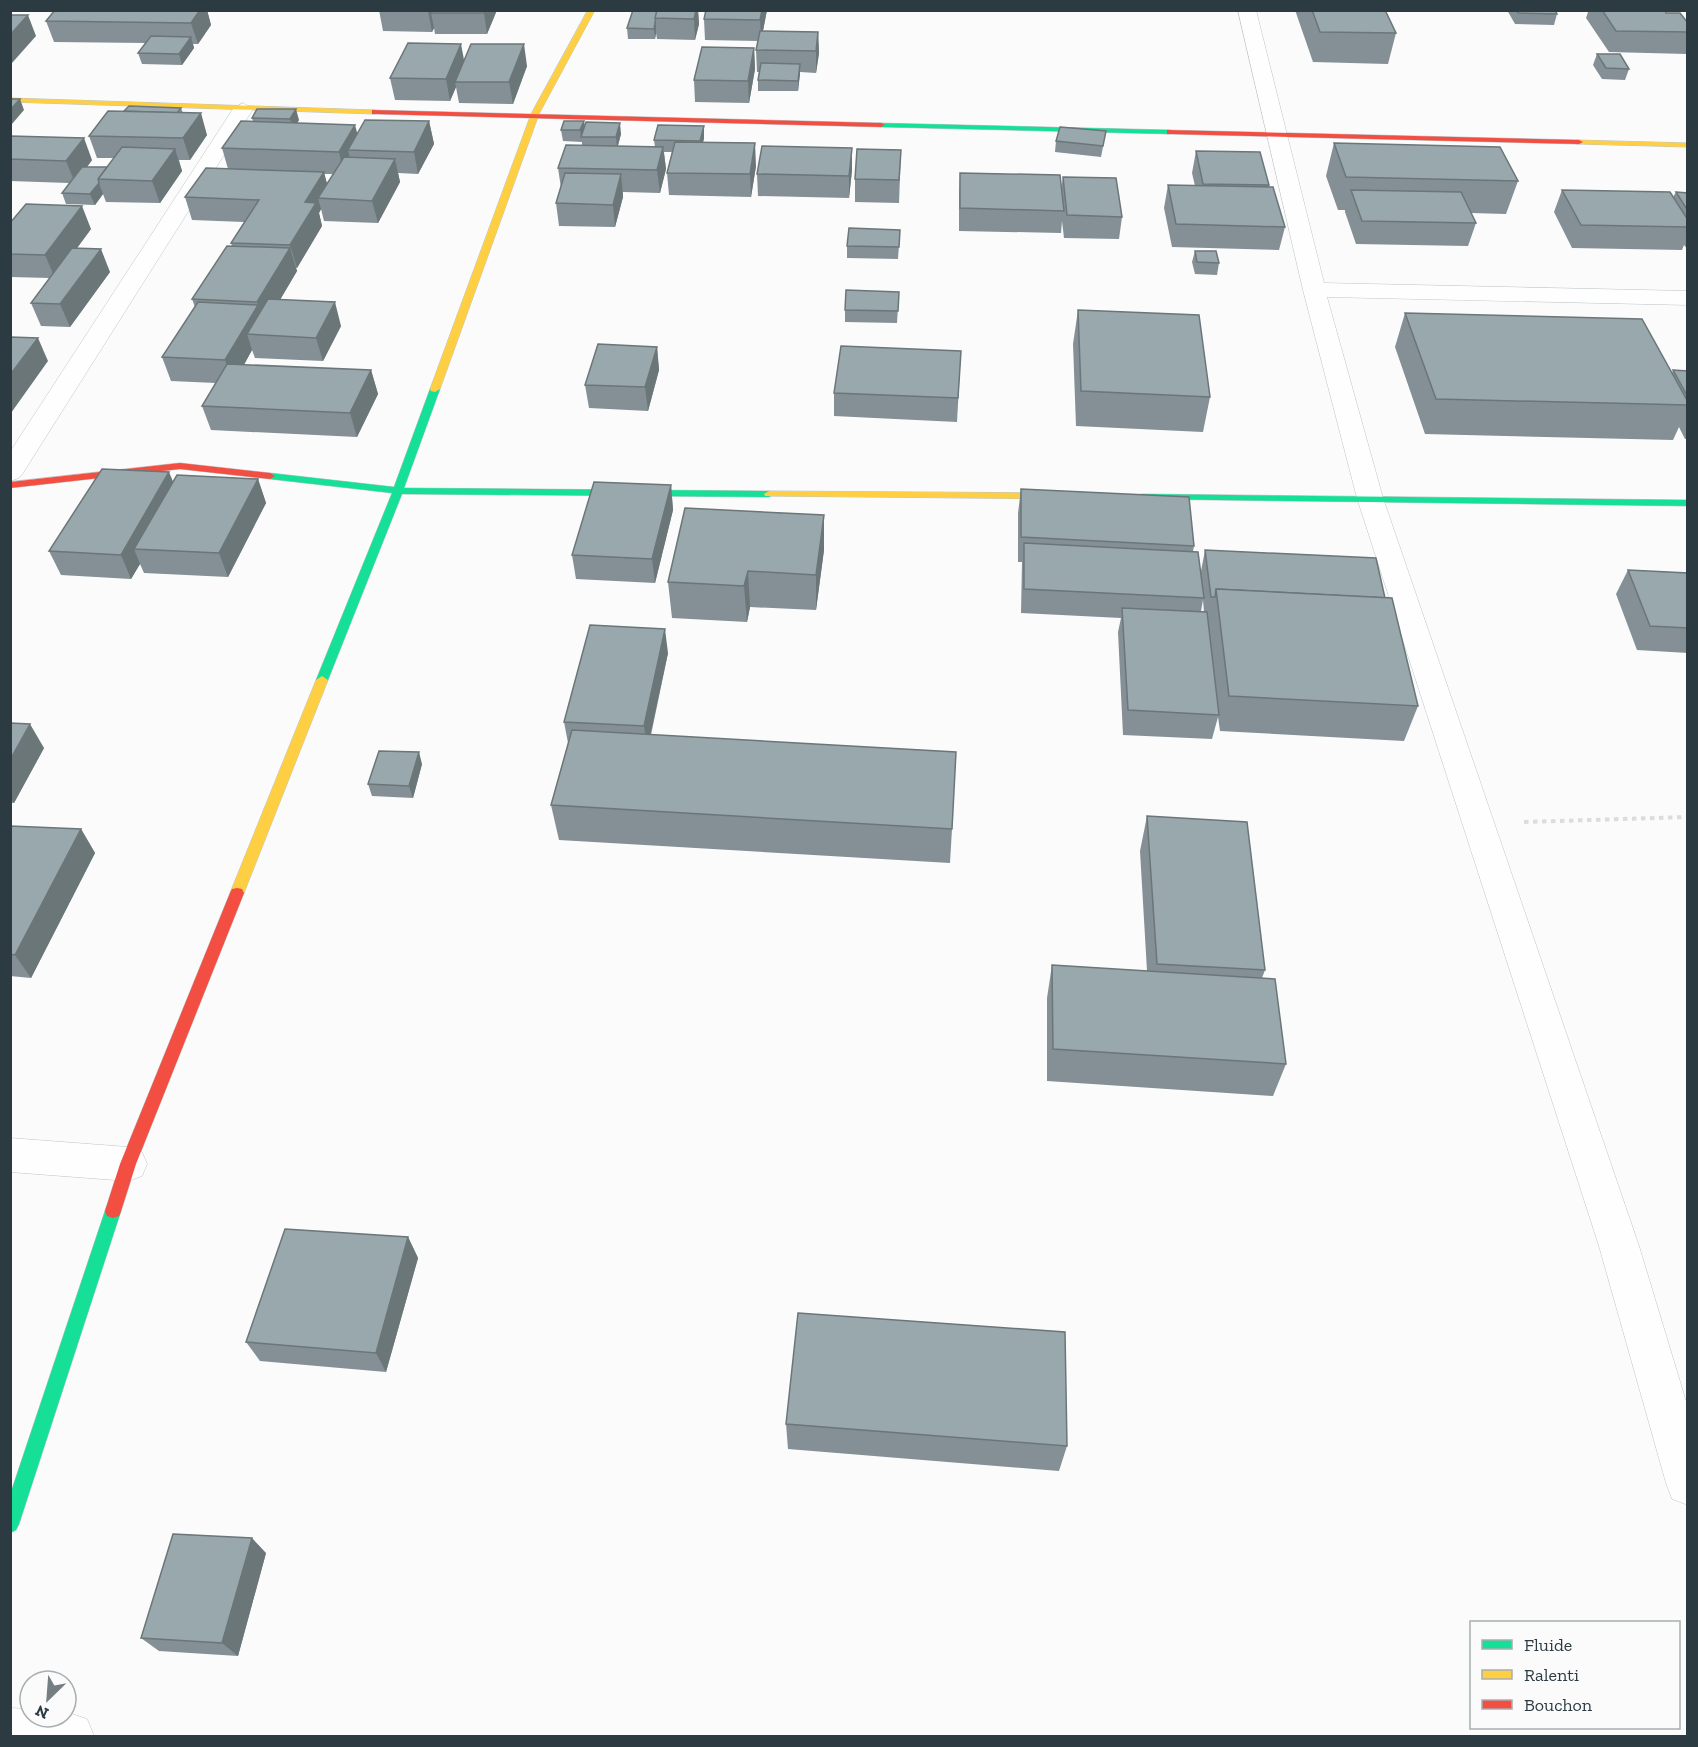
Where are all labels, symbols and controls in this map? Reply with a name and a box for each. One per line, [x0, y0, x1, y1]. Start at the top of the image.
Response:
legend [1470, 1621, 1680, 1729]
text: Fluide [1524, 1634, 1572, 1656]
text: Ralenti [1524, 1664, 1579, 1686]
north arrow [18, 1669, 78, 1729]
text: Bouchon [1524, 1694, 1593, 1716]
text: N [32, 1701, 51, 1723]

